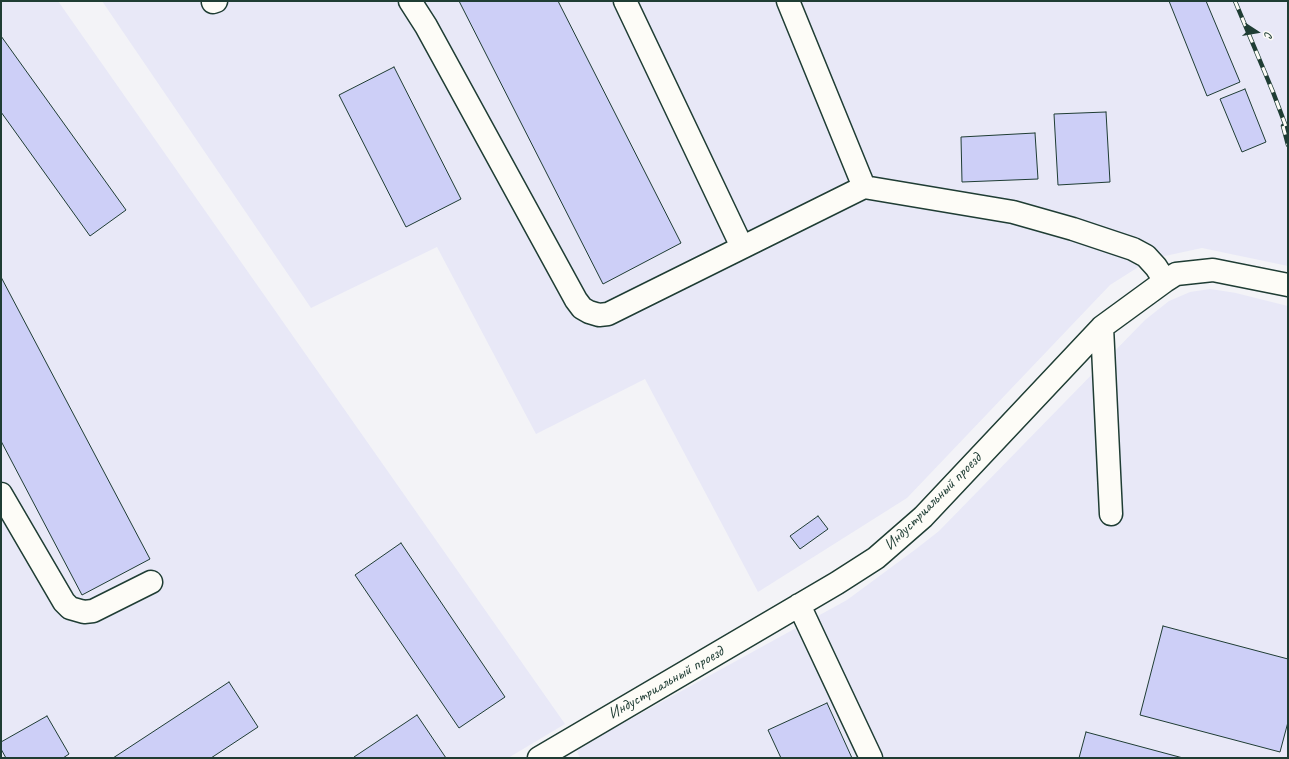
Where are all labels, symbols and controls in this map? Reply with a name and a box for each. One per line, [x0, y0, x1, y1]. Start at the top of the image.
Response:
north arrow [1237, 12, 1277, 52]
text: С [1261, 30, 1276, 39]
street label: Индустриальный проезд [880, 449, 986, 555]
street label: Индустриальный проезд [605, 642, 727, 724]

